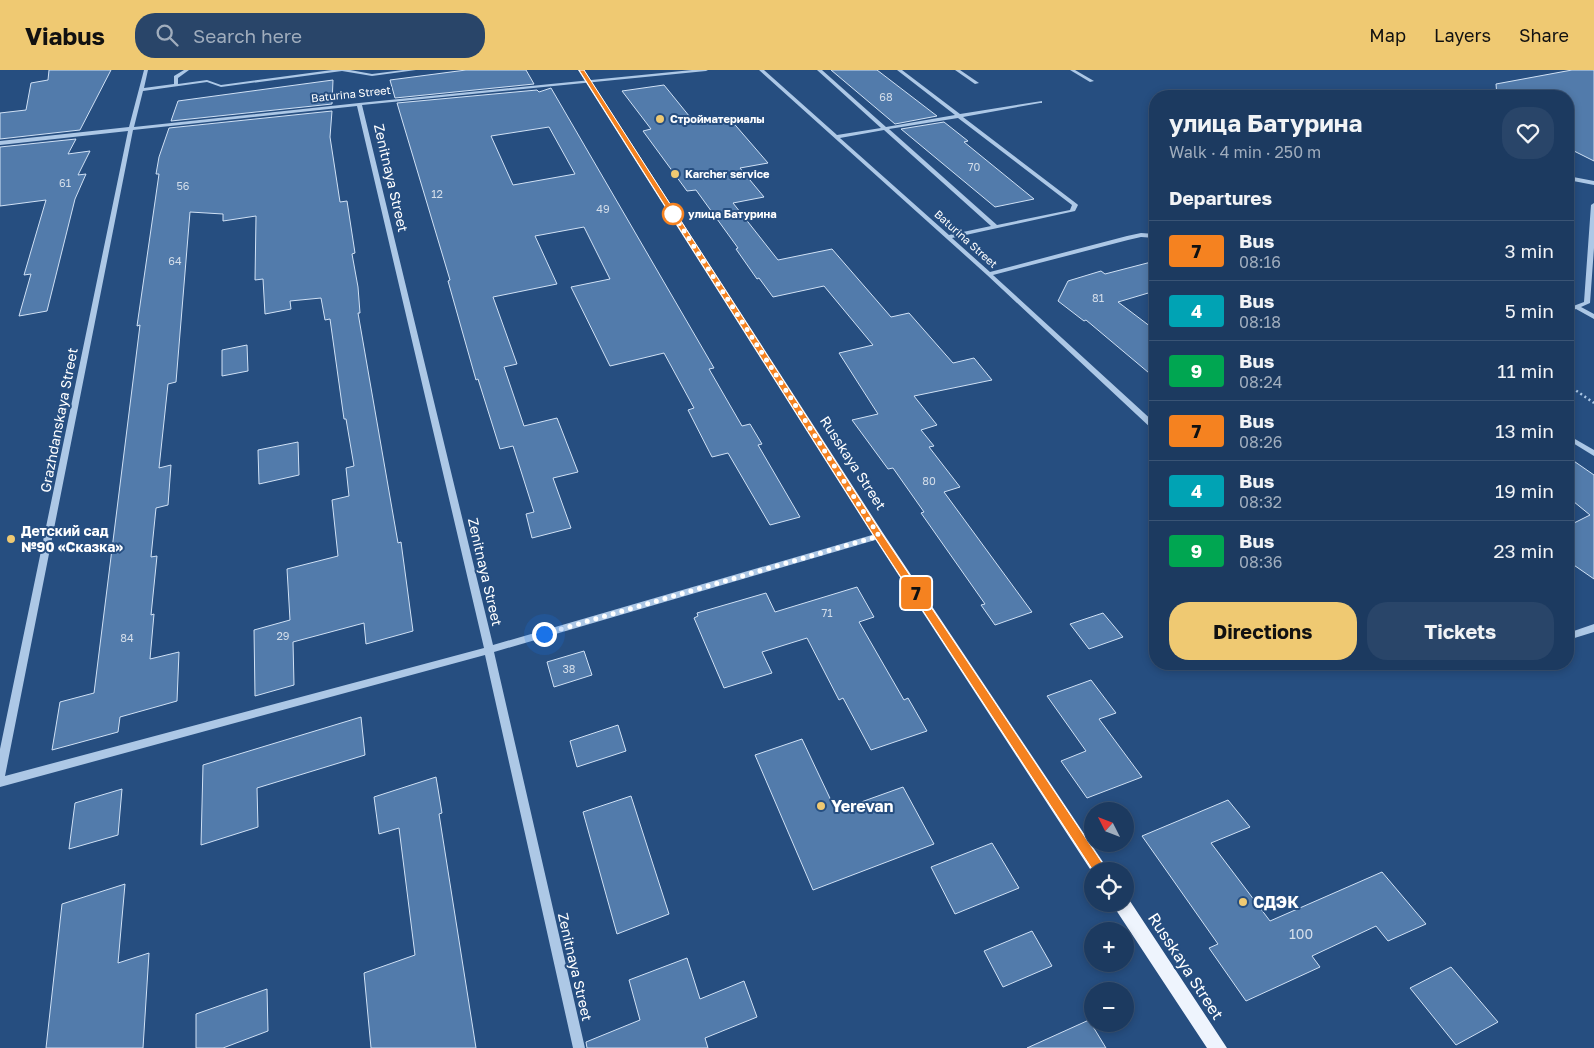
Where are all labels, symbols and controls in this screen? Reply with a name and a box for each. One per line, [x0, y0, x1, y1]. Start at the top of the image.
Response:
search box [135, 13, 485, 58]
text: Viabus [25, 21, 105, 50]
icon: search [153, 21, 181, 49]
text: Search here [193, 24, 302, 47]
text: Map [1369, 24, 1406, 46]
text: Layers [1434, 24, 1491, 46]
text: Share [1519, 24, 1569, 46]
street label: Baturina Street [310, 83, 391, 104]
house number: 68 [879, 90, 893, 103]
button: heart [1502, 107, 1554, 159]
text: улица Батурина [1169, 108, 1362, 137]
place label: Стройматериалы [670, 112, 765, 125]
marker: Стройматериалы [654, 113, 666, 125]
street label: Zenitnaya Street [371, 122, 412, 234]
text: Walk · 4 min · 250 m [1169, 142, 1321, 162]
house number: 70 [968, 160, 981, 173]
place label: Karcher service [685, 167, 770, 180]
marker: Karcher service [669, 168, 681, 180]
house number: 61 [59, 176, 71, 189]
house number: 56 [176, 179, 190, 192]
text: Departures [1169, 186, 1272, 209]
house number: 12 [431, 187, 443, 200]
house number: 49 [596, 202, 610, 215]
marker: улица Батурина [662, 203, 684, 225]
place label: улица Батурина [688, 207, 777, 220]
street label: Baturina Street [932, 207, 1000, 270]
text: Bus [1239, 229, 1274, 252]
text: 3 min [1505, 239, 1554, 262]
text: 7 [1192, 240, 1201, 262]
text: 08:16 [1239, 252, 1281, 272]
house number: 64 [168, 254, 182, 267]
text: Bus [1239, 289, 1274, 312]
house number: 81 [1092, 291, 1104, 304]
text: 5 min [1505, 299, 1554, 322]
text: 4 [1191, 300, 1202, 322]
text: 08:18 [1239, 312, 1281, 332]
street label: Grazhdanskaya Street [36, 346, 81, 494]
text: Bus [1239, 349, 1274, 372]
text: 11 min [1497, 359, 1554, 382]
text: 9 [1191, 360, 1202, 382]
text: 08:24 [1239, 372, 1283, 392]
text: Bus [1239, 409, 1274, 432]
street label: Russkaya Street [817, 413, 890, 513]
text: 13 min [1495, 419, 1554, 442]
text: 7 [1192, 420, 1201, 442]
text: 08:26 [1239, 432, 1282, 452]
text: Bus [1239, 469, 1274, 492]
house number: 80 [922, 474, 936, 487]
text: 19 min [1495, 479, 1554, 502]
text: 4 [1191, 480, 1202, 502]
text: 08:32 [1239, 492, 1282, 512]
street label: Zenitnaya Street [465, 516, 506, 628]
place label: Детский сад №90 «Сказка» [21, 522, 123, 555]
text: Bus [1239, 529, 1274, 552]
marker: Детский сад №90 «Сказка» [5, 533, 17, 545]
text: 23 min [1494, 539, 1554, 562]
text: 9 [1191, 540, 1202, 562]
text: 08:36 [1239, 552, 1283, 572]
line badge: 7 [900, 577, 932, 609]
text: 7 [911, 582, 921, 604]
button: Directions [1169, 602, 1357, 660]
button: Tickets [1367, 602, 1554, 660]
house number: 71 [821, 606, 833, 619]
your location [532, 622, 557, 647]
house number: 29 [276, 629, 290, 642]
house number: 84 [120, 631, 134, 644]
house number: 38 [562, 662, 576, 675]
place label: Yerevan [831, 796, 893, 816]
marker: Yerevan [815, 800, 827, 812]
north arrow [1084, 802, 1134, 852]
map controls [1084, 802, 1134, 1032]
button: locate [1084, 862, 1134, 912]
place label: СДЭК [1253, 892, 1299, 912]
marker: СДЭК [1237, 896, 1249, 908]
street label: Russkaya Street [1144, 909, 1228, 1023]
street label: Zenitnaya Street [555, 911, 596, 1023]
button: + [1084, 922, 1134, 972]
house number: 100 [1289, 925, 1313, 942]
button: − [1084, 982, 1134, 1032]

